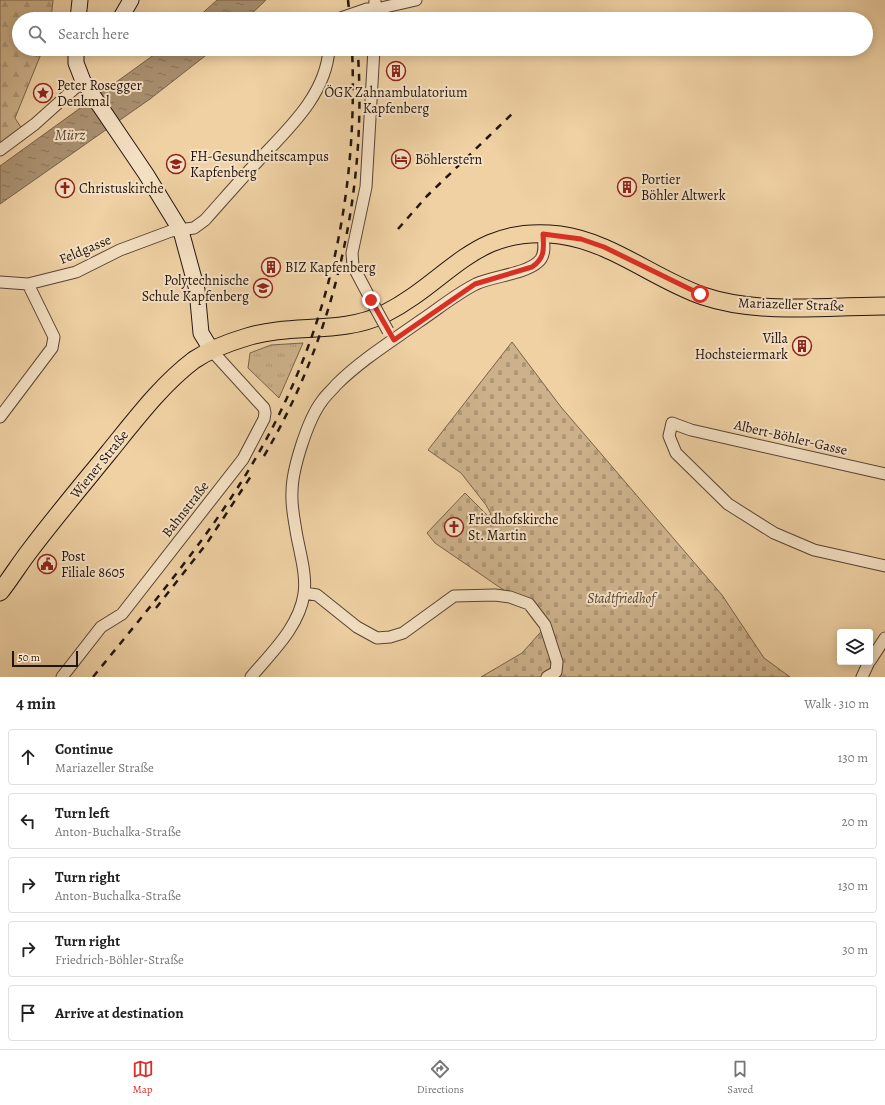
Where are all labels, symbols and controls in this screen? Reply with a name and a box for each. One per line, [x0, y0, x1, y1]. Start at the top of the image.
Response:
search box [12, 12, 873, 56]
icon: search [26, 23, 48, 45]
text: Search here [58, 24, 129, 44]
building icon: ÖGK Zahnambulatorium Kapfenberg [385, 60, 407, 82]
place label: Peter Rosegger Denkmal [57, 76, 143, 111]
place icon: Peter Rosegger Denkmal [32, 82, 54, 104]
place label: ÖGK Zahnambulatorium Kapfenberg [324, 83, 468, 118]
water label: Mürz [55, 125, 85, 145]
place label: FH-Gesundheitscampus Kapfenberg [190, 147, 329, 182]
hotel icon: Böhlerstern [390, 148, 412, 170]
place label: Böhlerstern [415, 150, 483, 169]
school or university icon: FH-Gesundheitscampus Kapfenberg [165, 153, 187, 175]
place label: Portier Böhler Altwerk [641, 170, 726, 205]
building icon: Portier Böhler Altwerk [616, 176, 638, 198]
church icon: Christuskirche [54, 177, 76, 199]
place label: Christuskirche [79, 179, 164, 198]
street label: Feldgasse [56, 230, 114, 269]
building icon: BIZ Kapfenberg [260, 256, 282, 278]
place label: BIZ Kapfenberg [285, 258, 376, 277]
place label: Polytechnische Schule Kapfenberg [142, 271, 249, 306]
school or university icon: Polytechnische Schule Kapfenberg [252, 277, 274, 299]
route start [691, 285, 709, 303]
route end [362, 291, 380, 309]
street label: Mariazeller Straße [738, 293, 844, 316]
place label: Villa Hochsteiermark [695, 329, 788, 364]
building icon: Villa Hochsteiermark [791, 335, 813, 357]
street label: Albert-Böhler-Gasse [731, 415, 849, 460]
street label: Wiener Straße [65, 426, 133, 503]
street label: Bahnstraße [157, 477, 213, 541]
place label: Friedhofskirche St. Martin [468, 510, 559, 545]
church icon: Friedhofskirche St. Martin [443, 516, 465, 538]
place label: Post Filiale 8605 [61, 547, 125, 582]
public building icon: Post Filiale 8605 [36, 553, 58, 575]
park label: Stadtfriedhof [587, 589, 658, 608]
map controls [837, 629, 873, 665]
button: layers [837, 629, 873, 665]
scale bar [12, 649, 78, 668]
text: 50 m [18, 650, 40, 665]
text: 4 min [16, 692, 56, 715]
text: Walk · 310 m [804, 695, 869, 712]
text: Continue [55, 739, 113, 759]
icon: ahead [17, 746, 39, 768]
text: 130 m [838, 749, 868, 766]
text: Mariazeller Straße [55, 759, 154, 776]
text: Turn left [55, 803, 110, 823]
icon: left [17, 810, 39, 832]
text: 20 m [842, 813, 868, 830]
text: Anton-Buchalka-Straße [55, 823, 181, 840]
text: Turn right [55, 867, 120, 887]
icon: right [17, 874, 39, 896]
text: 130 m [838, 877, 868, 894]
text: Anton-Buchalka-Straße [55, 887, 181, 904]
text: Turn right [55, 931, 120, 951]
icon: right [17, 938, 39, 960]
text: 30 m [842, 941, 868, 958]
text: Friedrich-Böhler-Straße [55, 951, 184, 968]
icon: arrive [17, 1002, 39, 1024]
text: Arrive at destination [55, 1003, 184, 1023]
tab: Map [132, 1058, 154, 1097]
tab: Directions [417, 1058, 464, 1097]
tab: Saved [727, 1058, 753, 1097]

